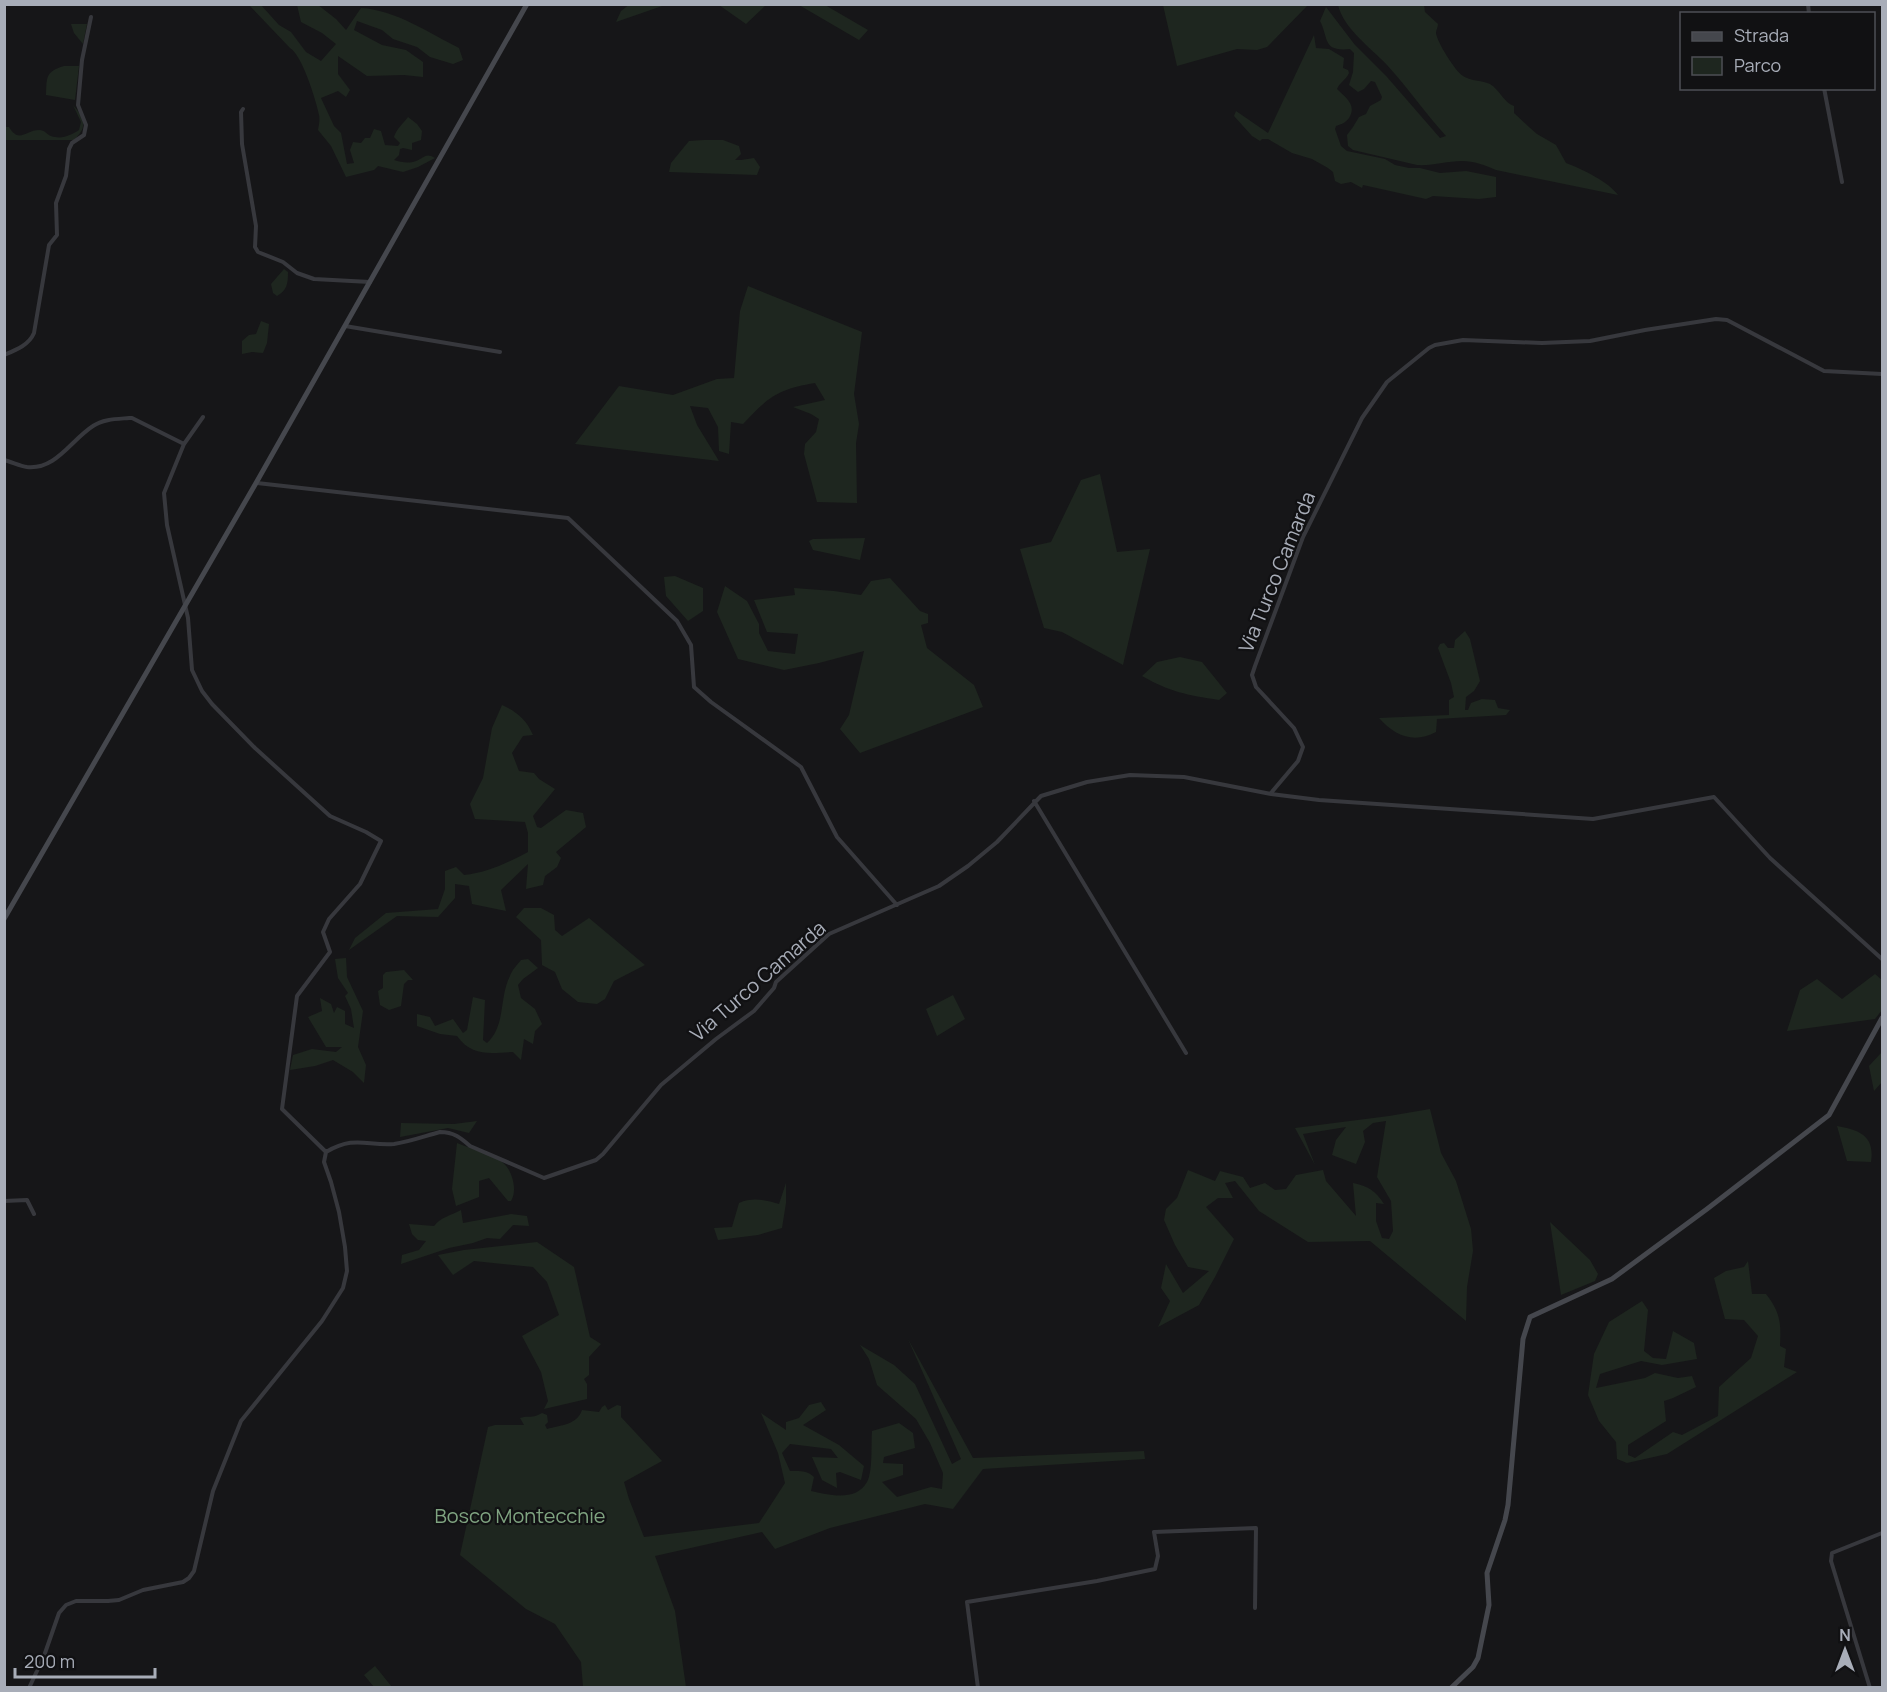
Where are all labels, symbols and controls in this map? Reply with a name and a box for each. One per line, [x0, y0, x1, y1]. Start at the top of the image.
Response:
legend [1680, 12, 1875, 90]
text: Strada [1734, 23, 1789, 47]
text: Parco [1734, 53, 1781, 77]
street label: Via Turco Camarda [1232, 487, 1321, 656]
street label: Via Turco Camarda [684, 914, 831, 1047]
park label: Bosco Montecchie [435, 1502, 606, 1529]
north arrow [1815, 1620, 1875, 1680]
text: N [1839, 1624, 1851, 1646]
scale bar [15, 1641, 154, 1679]
text: 200 m [24, 1649, 75, 1673]

